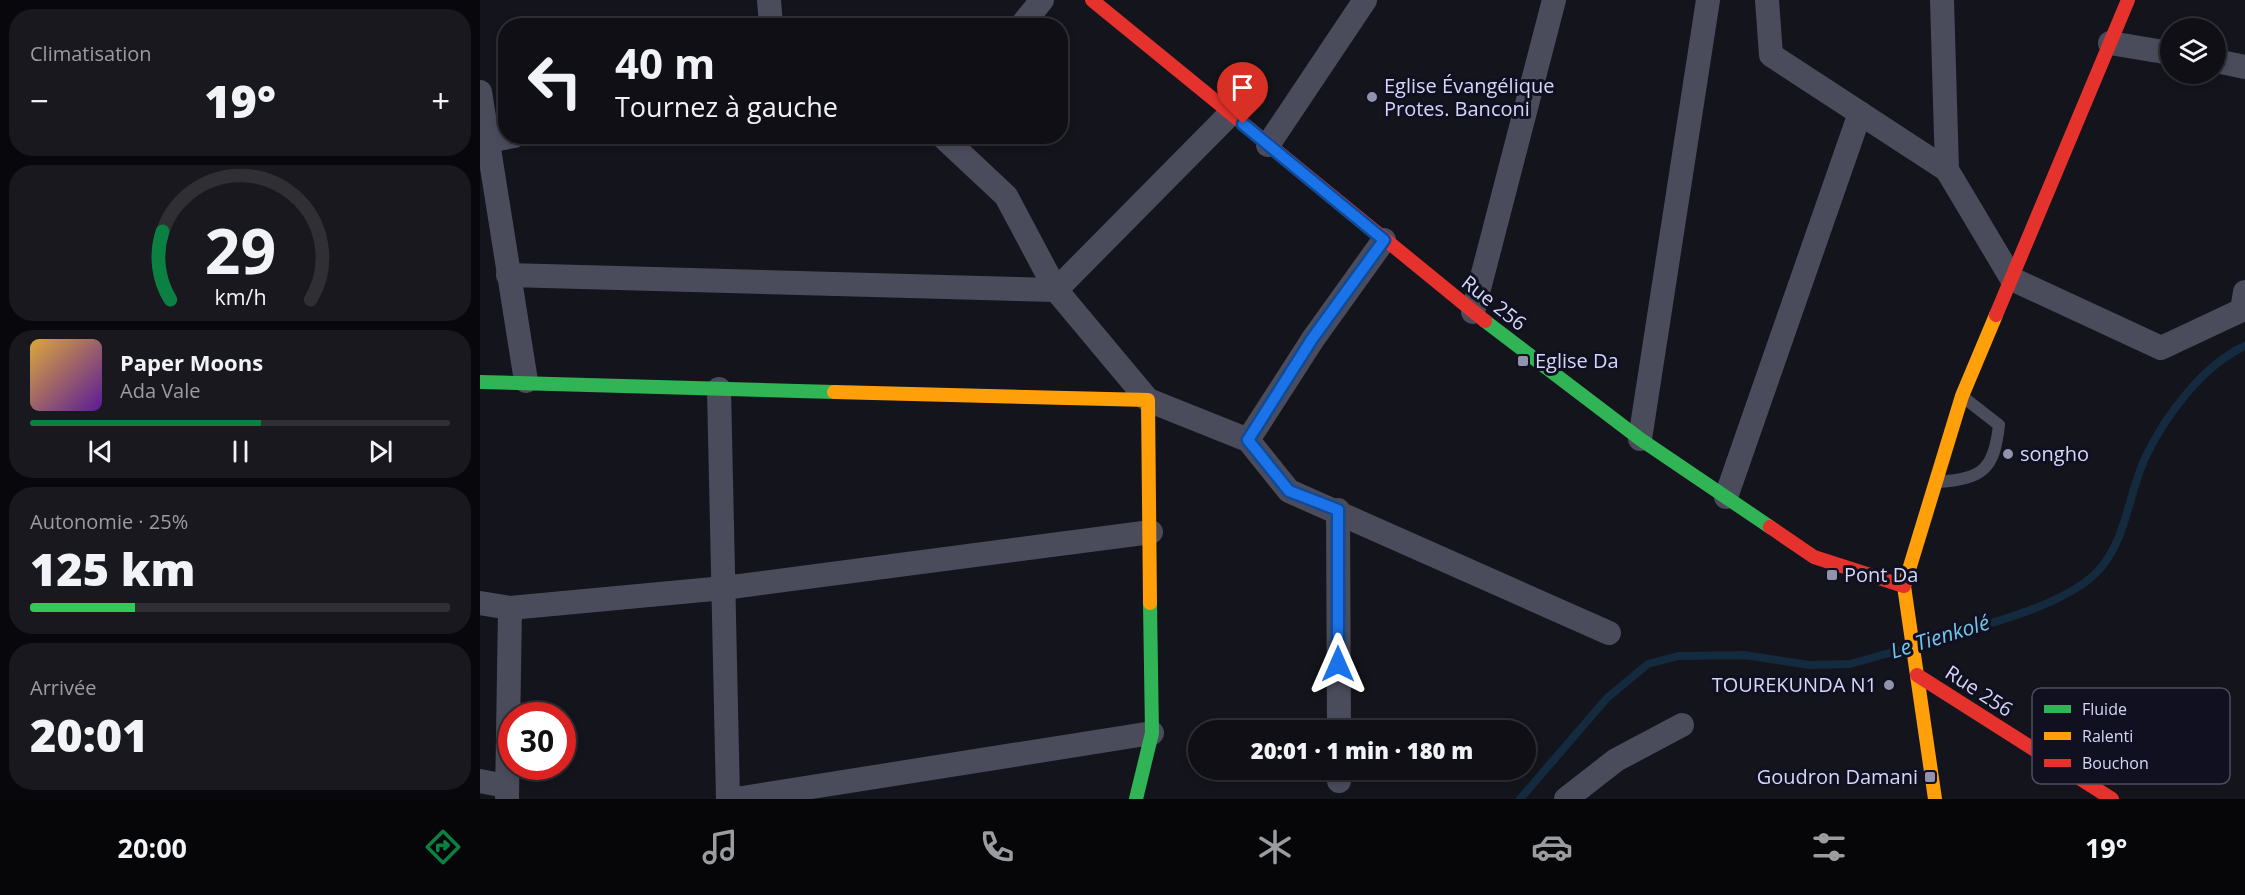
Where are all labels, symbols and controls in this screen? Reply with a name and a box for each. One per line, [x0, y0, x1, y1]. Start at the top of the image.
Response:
map controls [2160, 18, 2226, 84]
button: layers [2160, 18, 2226, 84]
text: 40 m [615, 34, 715, 91]
text: Climatisation [30, 40, 152, 67]
icon: left [516, 42, 594, 120]
pin [1217, 62, 1268, 124]
text: 19° [204, 70, 276, 131]
icon: arrive [1226, 71, 1259, 104]
place label: Eglise Évangélique Protes. Banconi [1384, 72, 1554, 122]
text: − [30, 78, 49, 123]
text: + [431, 78, 450, 123]
text: Tournez à gauche [615, 88, 838, 125]
marker: Eglise Évangélique Protes. Banconi [1365, 90, 1379, 104]
text: 29 [204, 207, 276, 292]
street label: Rue 256 [1456, 269, 1532, 336]
text: km/h [214, 283, 266, 312]
text: Paper Moons [120, 347, 263, 377]
place label: Eglise Da [1535, 347, 1619, 374]
marker: Eglise Da [1516, 354, 1530, 368]
text: Ada Vale [120, 377, 201, 404]
icon: previous [84, 435, 117, 468]
icon: pause [224, 435, 257, 468]
icon: next [364, 435, 397, 468]
place label: songho [2020, 440, 2089, 467]
marker: songho [2001, 447, 2015, 461]
text: Autonomie · 25% [30, 508, 188, 535]
text: 125 km [30, 538, 195, 599]
place label: Pont Da [1844, 561, 1918, 588]
marker: Pont Da [1825, 568, 1839, 582]
water label: Le Tienkolé [1887, 608, 1993, 664]
position arrow [1306, 632, 1370, 696]
street label: Rue 256 [1940, 659, 2018, 722]
place label: TOUREKUNDA N1 [1712, 671, 1877, 698]
text: Arrivée [30, 674, 97, 701]
marker: TOUREKUNDA N1 [1882, 678, 1896, 692]
legend [2032, 688, 2230, 784]
text: Fluide [2082, 698, 2127, 720]
speed limit sign: 30 [498, 702, 576, 780]
text: 20:01 [30, 704, 148, 765]
text: Ralenti [2082, 725, 2133, 747]
text: 20:01 · 1 min · 180 m [1251, 735, 1473, 765]
text: Bouchon [2082, 752, 2149, 774]
place label: Goudron Damani [1757, 763, 1918, 790]
marker: Goudron Damani [1923, 770, 1937, 784]
icon: directions [422, 826, 464, 868]
icon: music [699, 826, 741, 868]
icon: phone [976, 826, 1018, 868]
icon: climate [1254, 826, 1296, 868]
icon: car [1531, 826, 1573, 868]
icon: filters [1808, 826, 1850, 868]
text: 20:00 [118, 829, 187, 866]
text: 19° [2085, 829, 2127, 866]

